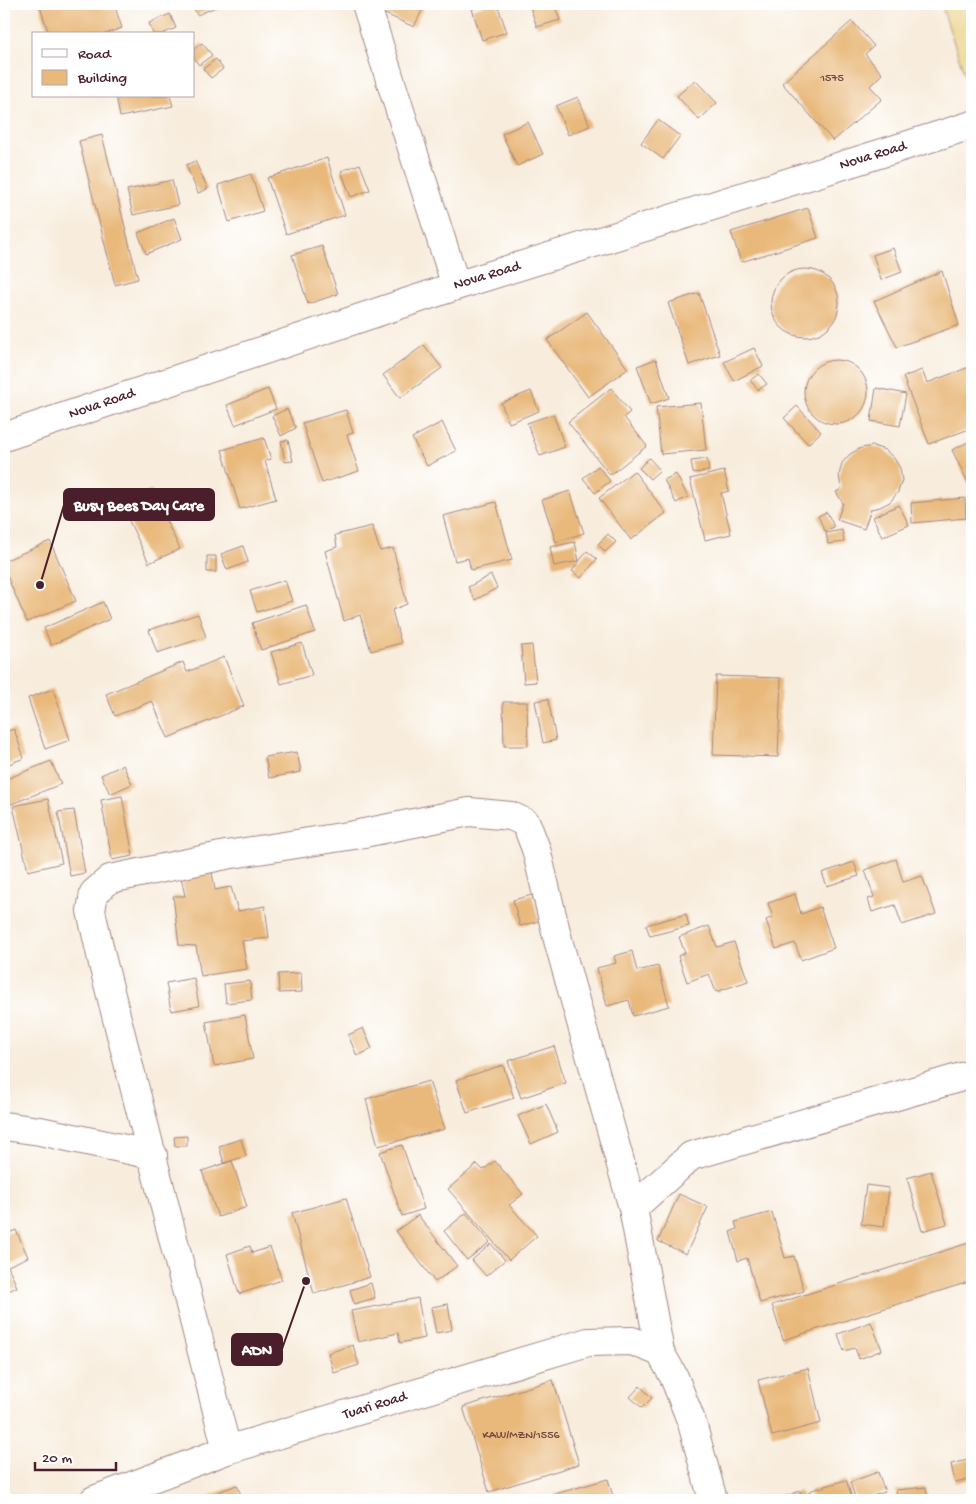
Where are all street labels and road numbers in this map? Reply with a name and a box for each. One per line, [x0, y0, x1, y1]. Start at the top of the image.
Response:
street label: Nova Road [837, 137, 910, 175]
street label: Nova Road [451, 257, 524, 295]
street label: Nova Road [67, 384, 139, 424]
street label: Tuari Road [340, 1387, 410, 1425]

